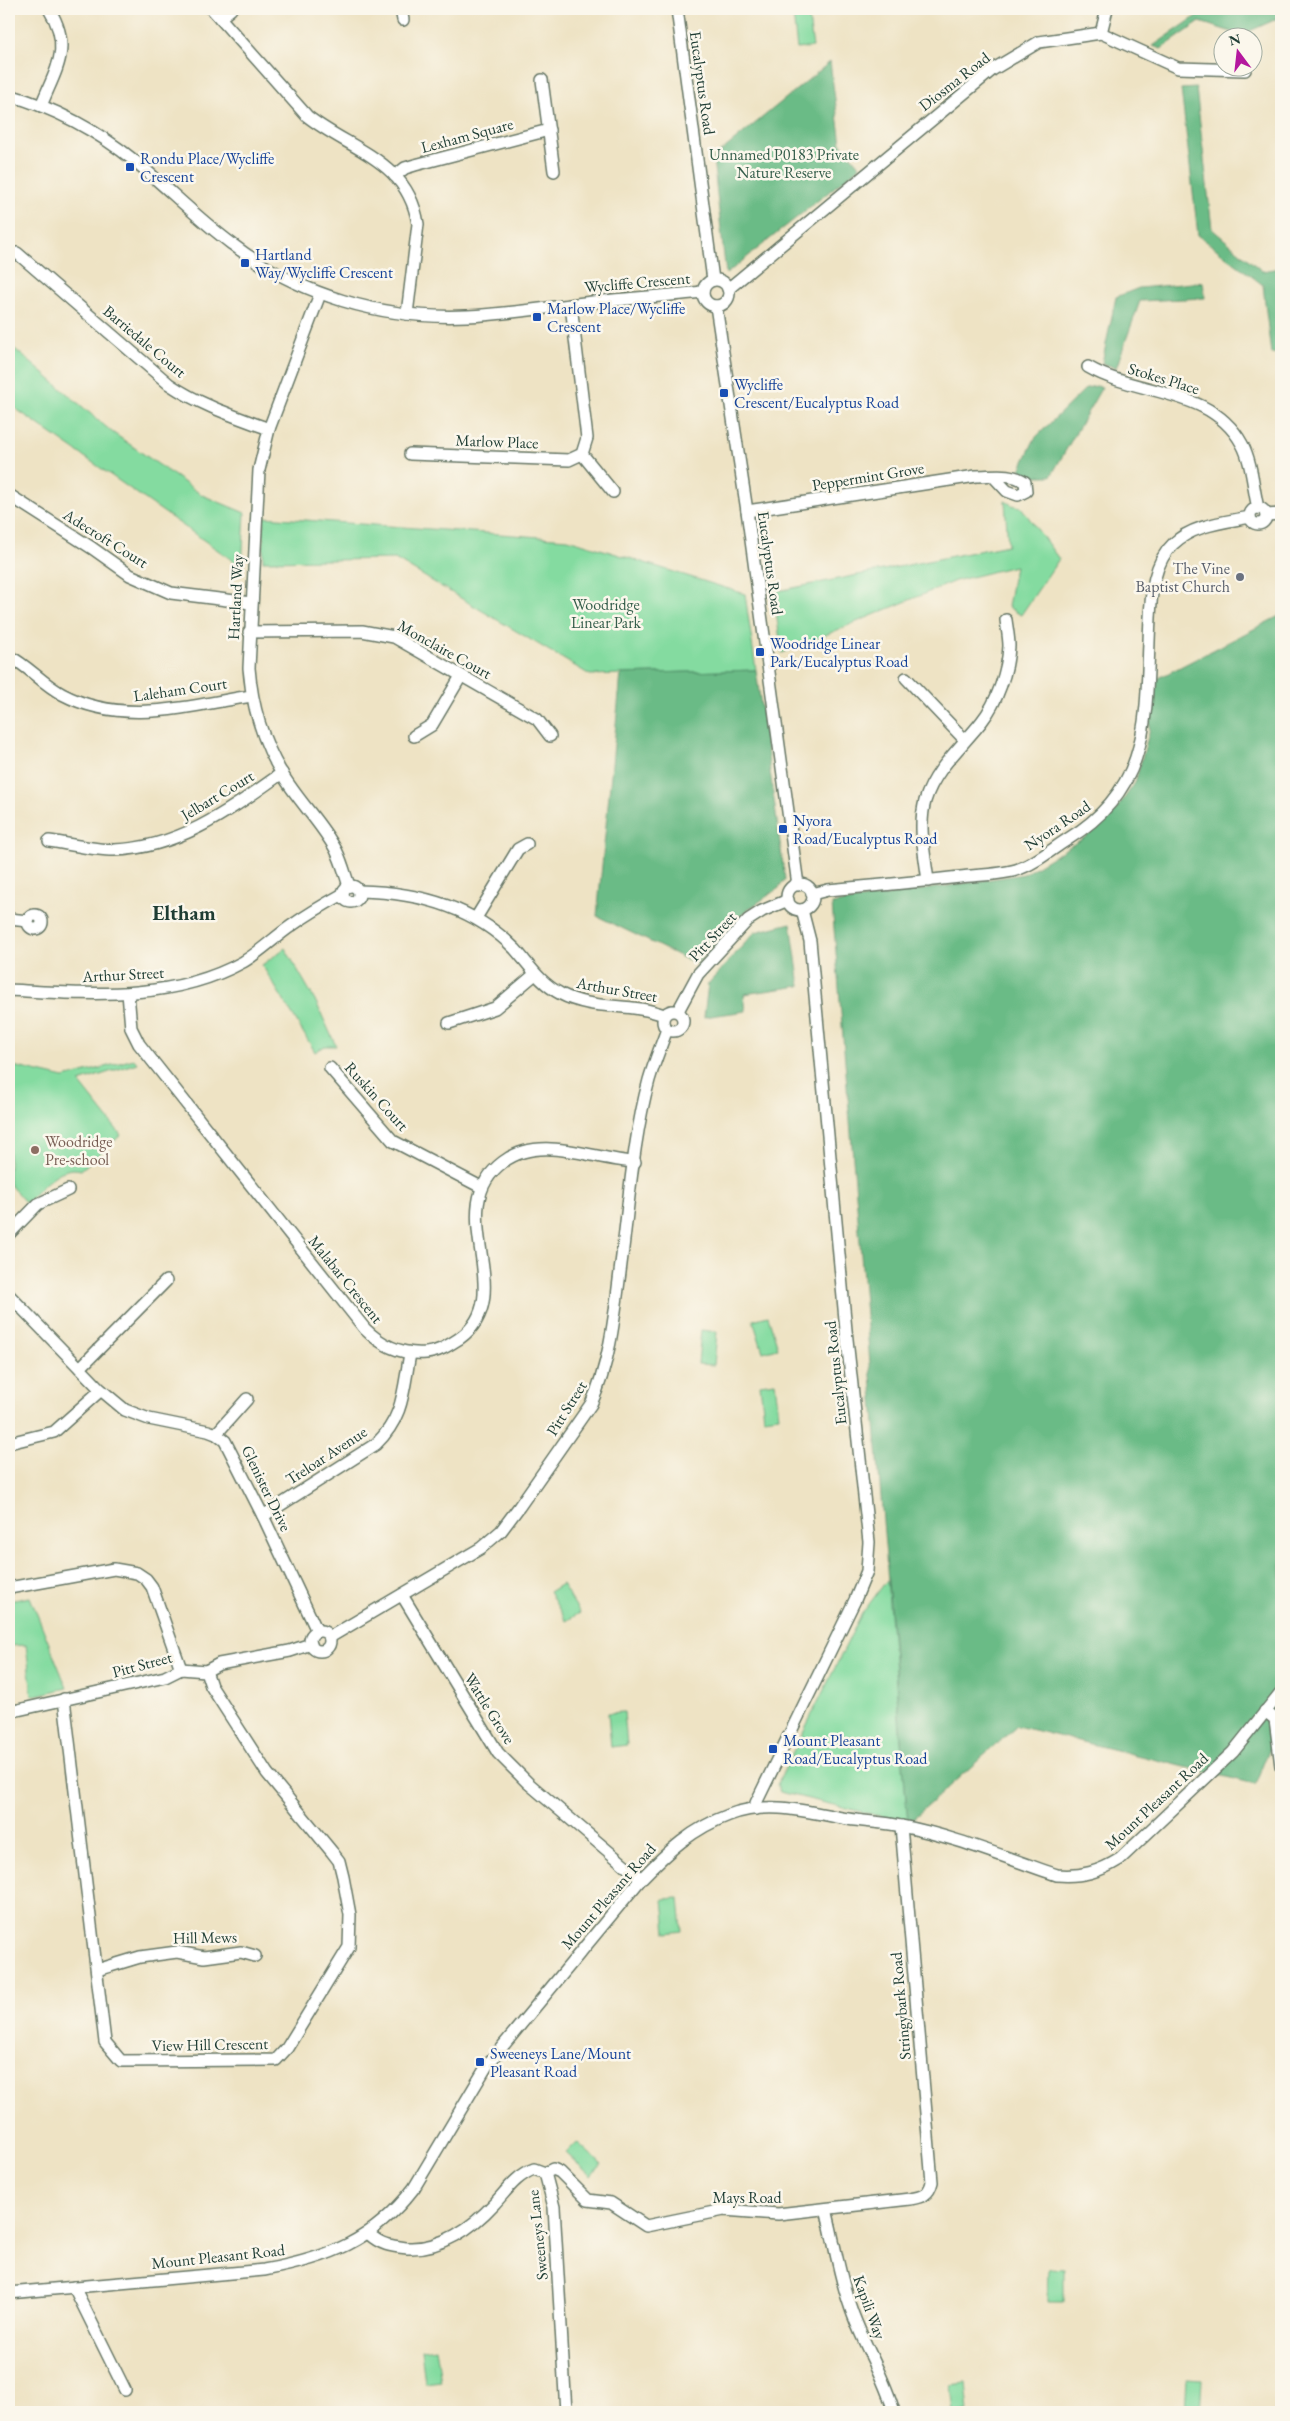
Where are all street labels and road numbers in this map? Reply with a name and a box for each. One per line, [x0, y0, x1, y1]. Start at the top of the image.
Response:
street label: Eucalyptus Road [685, 30, 720, 137]
street label: Diosma Road [915, 47, 995, 116]
street label: Lexham Square [419, 113, 516, 158]
street label: Wycliffe Crescent [583, 267, 691, 298]
street label: Barriedale Court [99, 300, 191, 382]
street label: Stokes Place [1126, 358, 1202, 399]
street label: Marlow Place [455, 430, 539, 453]
street label: Peppermint Grove [811, 457, 926, 496]
street label: Adecroft Court [59, 504, 152, 573]
street label: Eucalyptus Road [753, 510, 788, 617]
street label: Hartland Way [223, 553, 248, 641]
street label: Monclaire Court [394, 615, 495, 684]
street label: Laleham Court [132, 673, 228, 706]
street label: Jelbart Court [175, 765, 258, 826]
street label: Nyora Road [1020, 795, 1095, 855]
street label: Pitt Street [684, 907, 741, 966]
street label: Arthur Street [81, 962, 164, 987]
street label: Arthur Street [574, 972, 659, 1007]
street label: Ruskin Court [340, 1057, 413, 1135]
street label: Malabar Crescent [304, 1231, 388, 1328]
street label: Eucalyptus Road [819, 1319, 851, 1426]
street label: Pitt Street [541, 1377, 592, 1440]
street label: Treloar Avenue [282, 1421, 371, 1490]
street label: Glenister Drive [237, 1442, 296, 1535]
street label: Pitt Street [110, 1646, 174, 1683]
street label: Wattle Grove [459, 1669, 520, 1748]
street label: Mount Pleasant Road [1100, 1747, 1213, 1855]
street label: Mount Pleasant Road [556, 1838, 661, 1954]
street label: Hill Mews [173, 1926, 237, 1949]
street label: Stringybark Road [885, 1950, 916, 2061]
street label: View Hill Crescent [152, 2033, 268, 2056]
street label: Mays Road [712, 2187, 782, 2208]
street label: Sweeneys Lane [522, 2189, 553, 2281]
street label: Mount Pleasant Road [150, 2239, 287, 2274]
street label: Kapili Way [848, 2272, 891, 2343]

